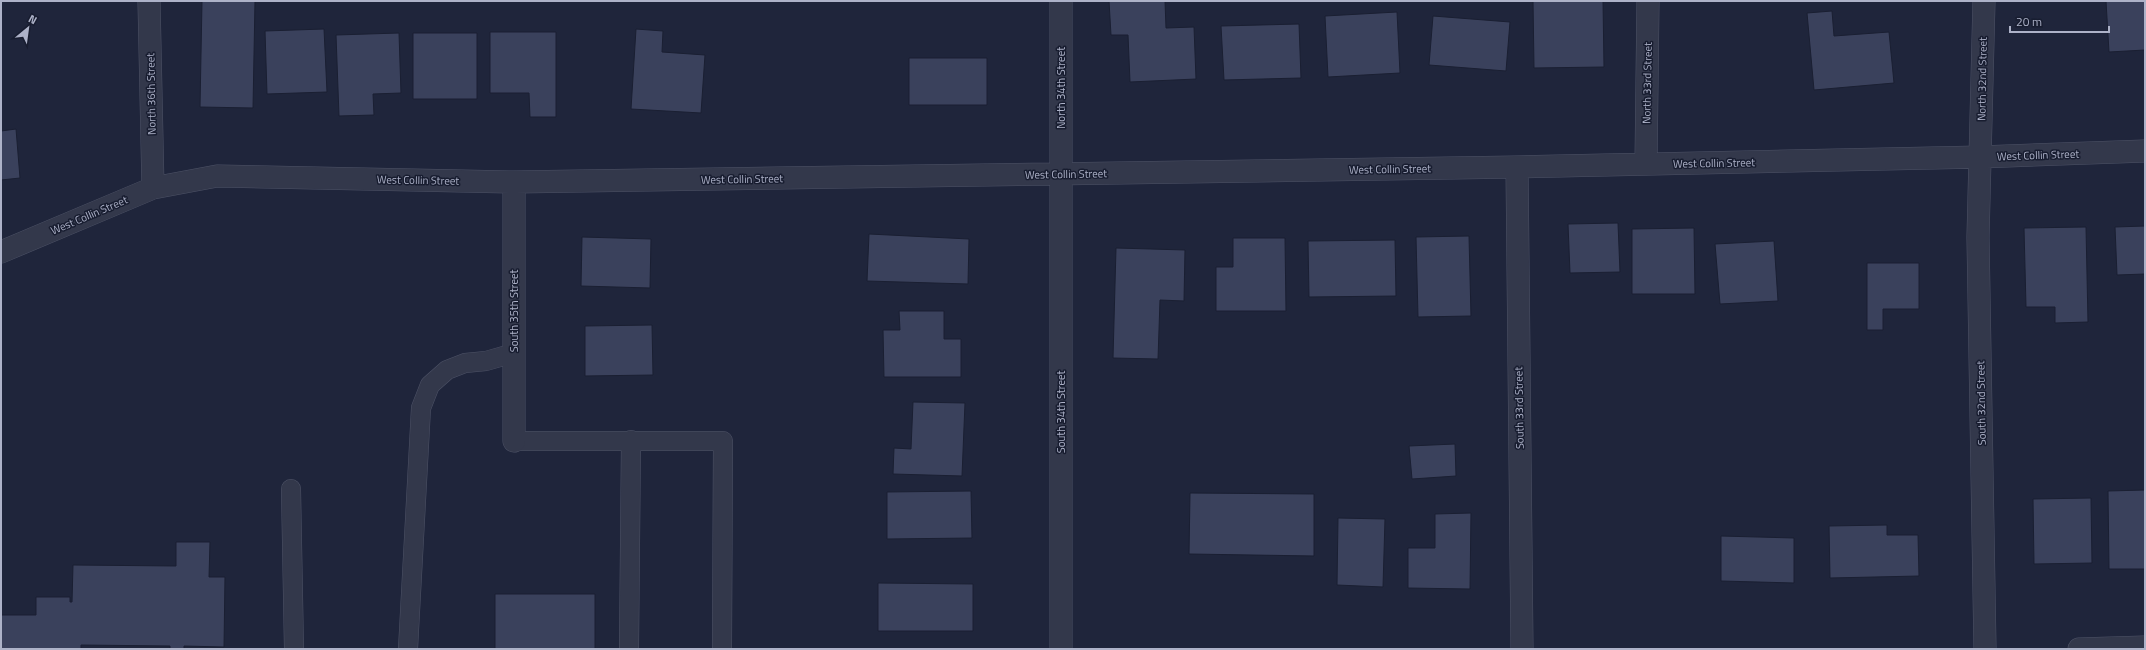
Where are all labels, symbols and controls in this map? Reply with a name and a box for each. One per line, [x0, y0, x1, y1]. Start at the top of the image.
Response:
north arrow [8, 8, 48, 48]
scale bar [2010, 8, 2109, 34]
text: N [26, 10, 40, 28]
text: 20 m [2016, 12, 2042, 31]
street label: North 32nd Street [1973, 37, 1991, 121]
street label: North 33rd Street [1638, 42, 1656, 124]
street label: North 34th Street [1053, 47, 1069, 129]
street label: North 36th Street [142, 53, 160, 135]
street label: West Collin Street [1997, 146, 2080, 164]
street label: West Collin Street [1673, 154, 1755, 172]
street label: West Collin Street [1349, 160, 1431, 178]
street label: West Collin Street [1025, 165, 1107, 183]
street label: West Collin Street [701, 170, 783, 188]
street label: West Collin Street [377, 171, 459, 189]
street label: West Collin Street [48, 191, 130, 238]
street label: South 35th Street [506, 270, 522, 352]
street label: South 32nd Street [1972, 360, 1990, 445]
street label: South 33rd Street [1510, 367, 1528, 449]
street label: South 34th Street [1053, 371, 1069, 453]

